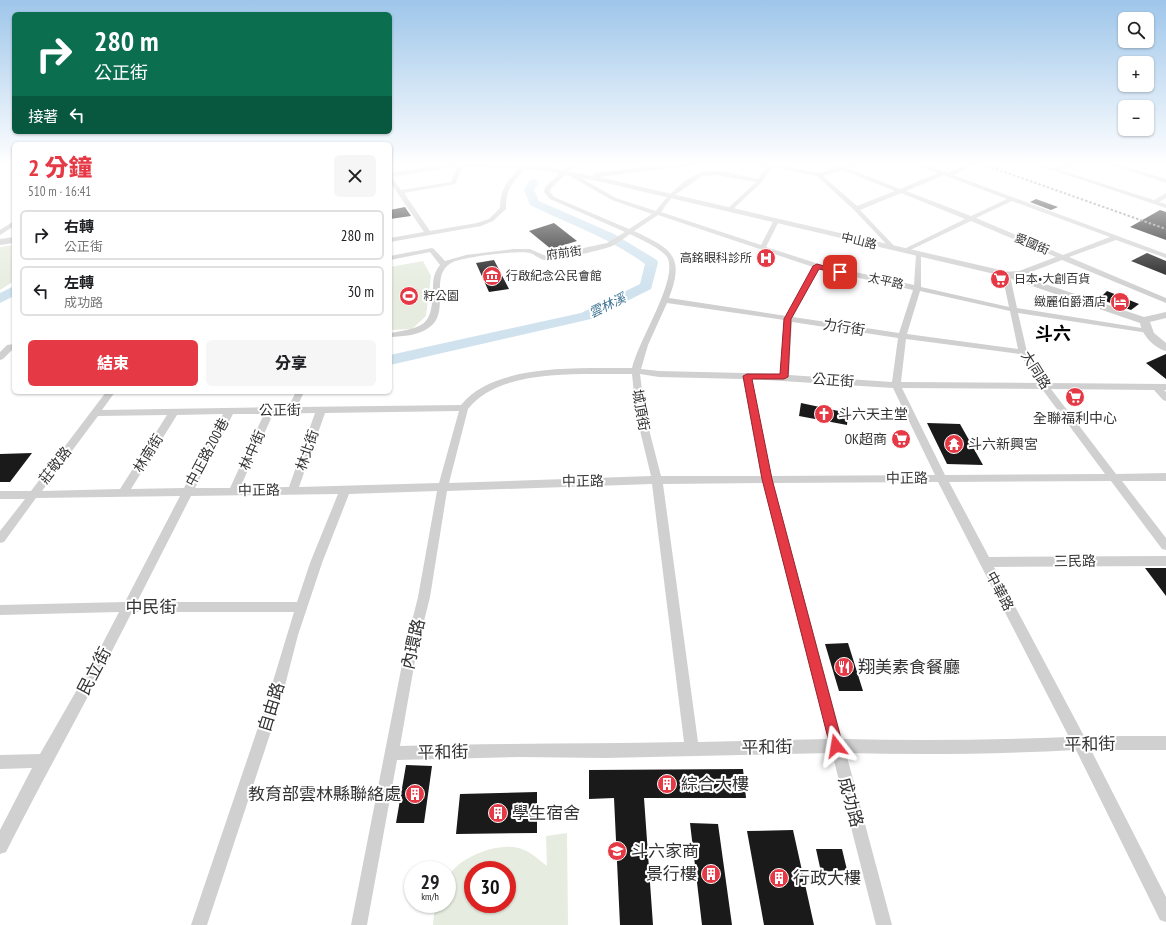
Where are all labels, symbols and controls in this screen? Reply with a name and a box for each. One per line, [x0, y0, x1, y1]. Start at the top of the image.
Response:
map controls [1118, 12, 1154, 136]
button: search [1118, 12, 1154, 48]
text: 280 m [94, 22, 158, 59]
icon: right [28, 28, 80, 80]
button: + [1118, 56, 1154, 92]
text: 公正街 [94, 61, 148, 84]
button: − [1118, 100, 1154, 136]
icon: left [66, 104, 88, 126]
text: 接著 [28, 107, 58, 126]
text: 2 分鐘 [28, 152, 92, 183]
button: close [334, 155, 376, 197]
text: 510 m · 16:41 [28, 183, 91, 200]
text: 右轉 [64, 217, 94, 236]
icon: right [30, 224, 52, 246]
text: 280 m [341, 226, 374, 245]
street label: 中山路 [840, 229, 878, 252]
street label: 愛國街 [1013, 230, 1052, 257]
text: 公正街 [64, 238, 103, 255]
street label: 府前街 [545, 243, 583, 262]
hospital icon: 高銘眼科診所 [755, 247, 777, 269]
place label: 高銘眼科診所 [680, 250, 752, 265]
pin [823, 255, 857, 289]
icon: arrive [829, 261, 851, 283]
museum icon: 行啟紀念公民會館 [481, 265, 503, 287]
place label: 行啟紀念公民會館 [506, 268, 602, 283]
supermarket icon: 日本•大創百貨 [989, 268, 1011, 290]
street label: 太平路 [867, 269, 905, 292]
place label: 日本•大創百貨 [1014, 271, 1090, 286]
text: 左轉 [64, 273, 94, 292]
icon: left [30, 280, 52, 302]
text: 30 m [348, 282, 374, 301]
sports icon: 籽公園 [398, 285, 420, 307]
place label: 籽公園 [423, 288, 459, 303]
water label: 雲林溪 [586, 288, 630, 322]
hotel icon: 緻麗伯爵酒店 [1109, 291, 1131, 313]
text: 成功路 [64, 294, 103, 311]
place label: 緻麗伯爵酒店 [1034, 294, 1106, 309]
street label: 力行街 [822, 315, 866, 339]
district label: 斗六 [1035, 322, 1071, 345]
button: 結束 [28, 340, 198, 386]
button: 分享 [206, 340, 376, 386]
street label: 大同路 [1017, 347, 1055, 393]
street label: 公正街 [811, 370, 855, 390]
supermarket icon: 全聯福利中心 [1064, 386, 1086, 408]
street label: 城頂街 [628, 388, 654, 432]
street label: 公正街 [259, 401, 301, 419]
church icon: 斗六天主堂 [813, 403, 835, 425]
place label: 斗六天主堂 [838, 405, 908, 423]
place label: 全聯福利中心 [1033, 409, 1117, 427]
street label: 中正路200巷 [181, 415, 233, 489]
street label: 林中街 [235, 427, 269, 473]
street label: 林北街 [292, 427, 322, 473]
supermarket icon: OK超商 [890, 428, 912, 450]
street label: 林南街 [129, 430, 167, 476]
place label: OK超商 [844, 430, 887, 448]
temple icon: 斗六新興宮 [943, 433, 965, 455]
place label: 斗六新興宮 [968, 435, 1038, 453]
street label: 莊敬路 [35, 443, 75, 487]
street label: 中正路 [886, 469, 928, 487]
street label: 中正路 [562, 472, 604, 490]
street label: 中正路 [238, 481, 280, 499]
street label: 三民路 [1054, 552, 1096, 570]
street label: 中華路 [982, 568, 1018, 614]
street label: 中民街 [126, 596, 177, 618]
street label: 內環路 [397, 617, 429, 671]
street label: 民立街 [72, 643, 116, 699]
restaurant icon: 翔美素食餐廳 [833, 656, 855, 678]
place label: 翔美素食餐廳 [858, 656, 960, 678]
street label: 自由路 [253, 679, 289, 735]
position arrow [815, 725, 857, 767]
street label: 平和街 [1064, 733, 1116, 755]
street label: 平和街 [741, 736, 793, 758]
street label: 平和街 [417, 741, 469, 763]
building icon: 綜合大樓 [656, 773, 678, 795]
place label: 綜合大樓 [681, 773, 749, 795]
street label: 成功路 [834, 775, 868, 829]
place label: 教育部雲林縣聯絡處 [248, 783, 401, 805]
building icon: 教育部雲林縣聯絡處 [404, 783, 426, 805]
building icon: 學生宿舍 [487, 802, 509, 824]
place label: 學生宿舍 [512, 802, 580, 824]
school or university icon: 斗六家商 [606, 840, 628, 862]
place label: 斗六家商 [631, 840, 699, 862]
speed limit sign: 30 [464, 861, 516, 913]
place label: 景行樓 [646, 863, 697, 885]
building icon: 景行樓 [700, 863, 722, 885]
building icon: 行政大樓 [768, 867, 790, 889]
place label: 行政大樓 [793, 867, 861, 889]
text: 29 [420, 869, 440, 895]
text: km/h [421, 890, 439, 903]

